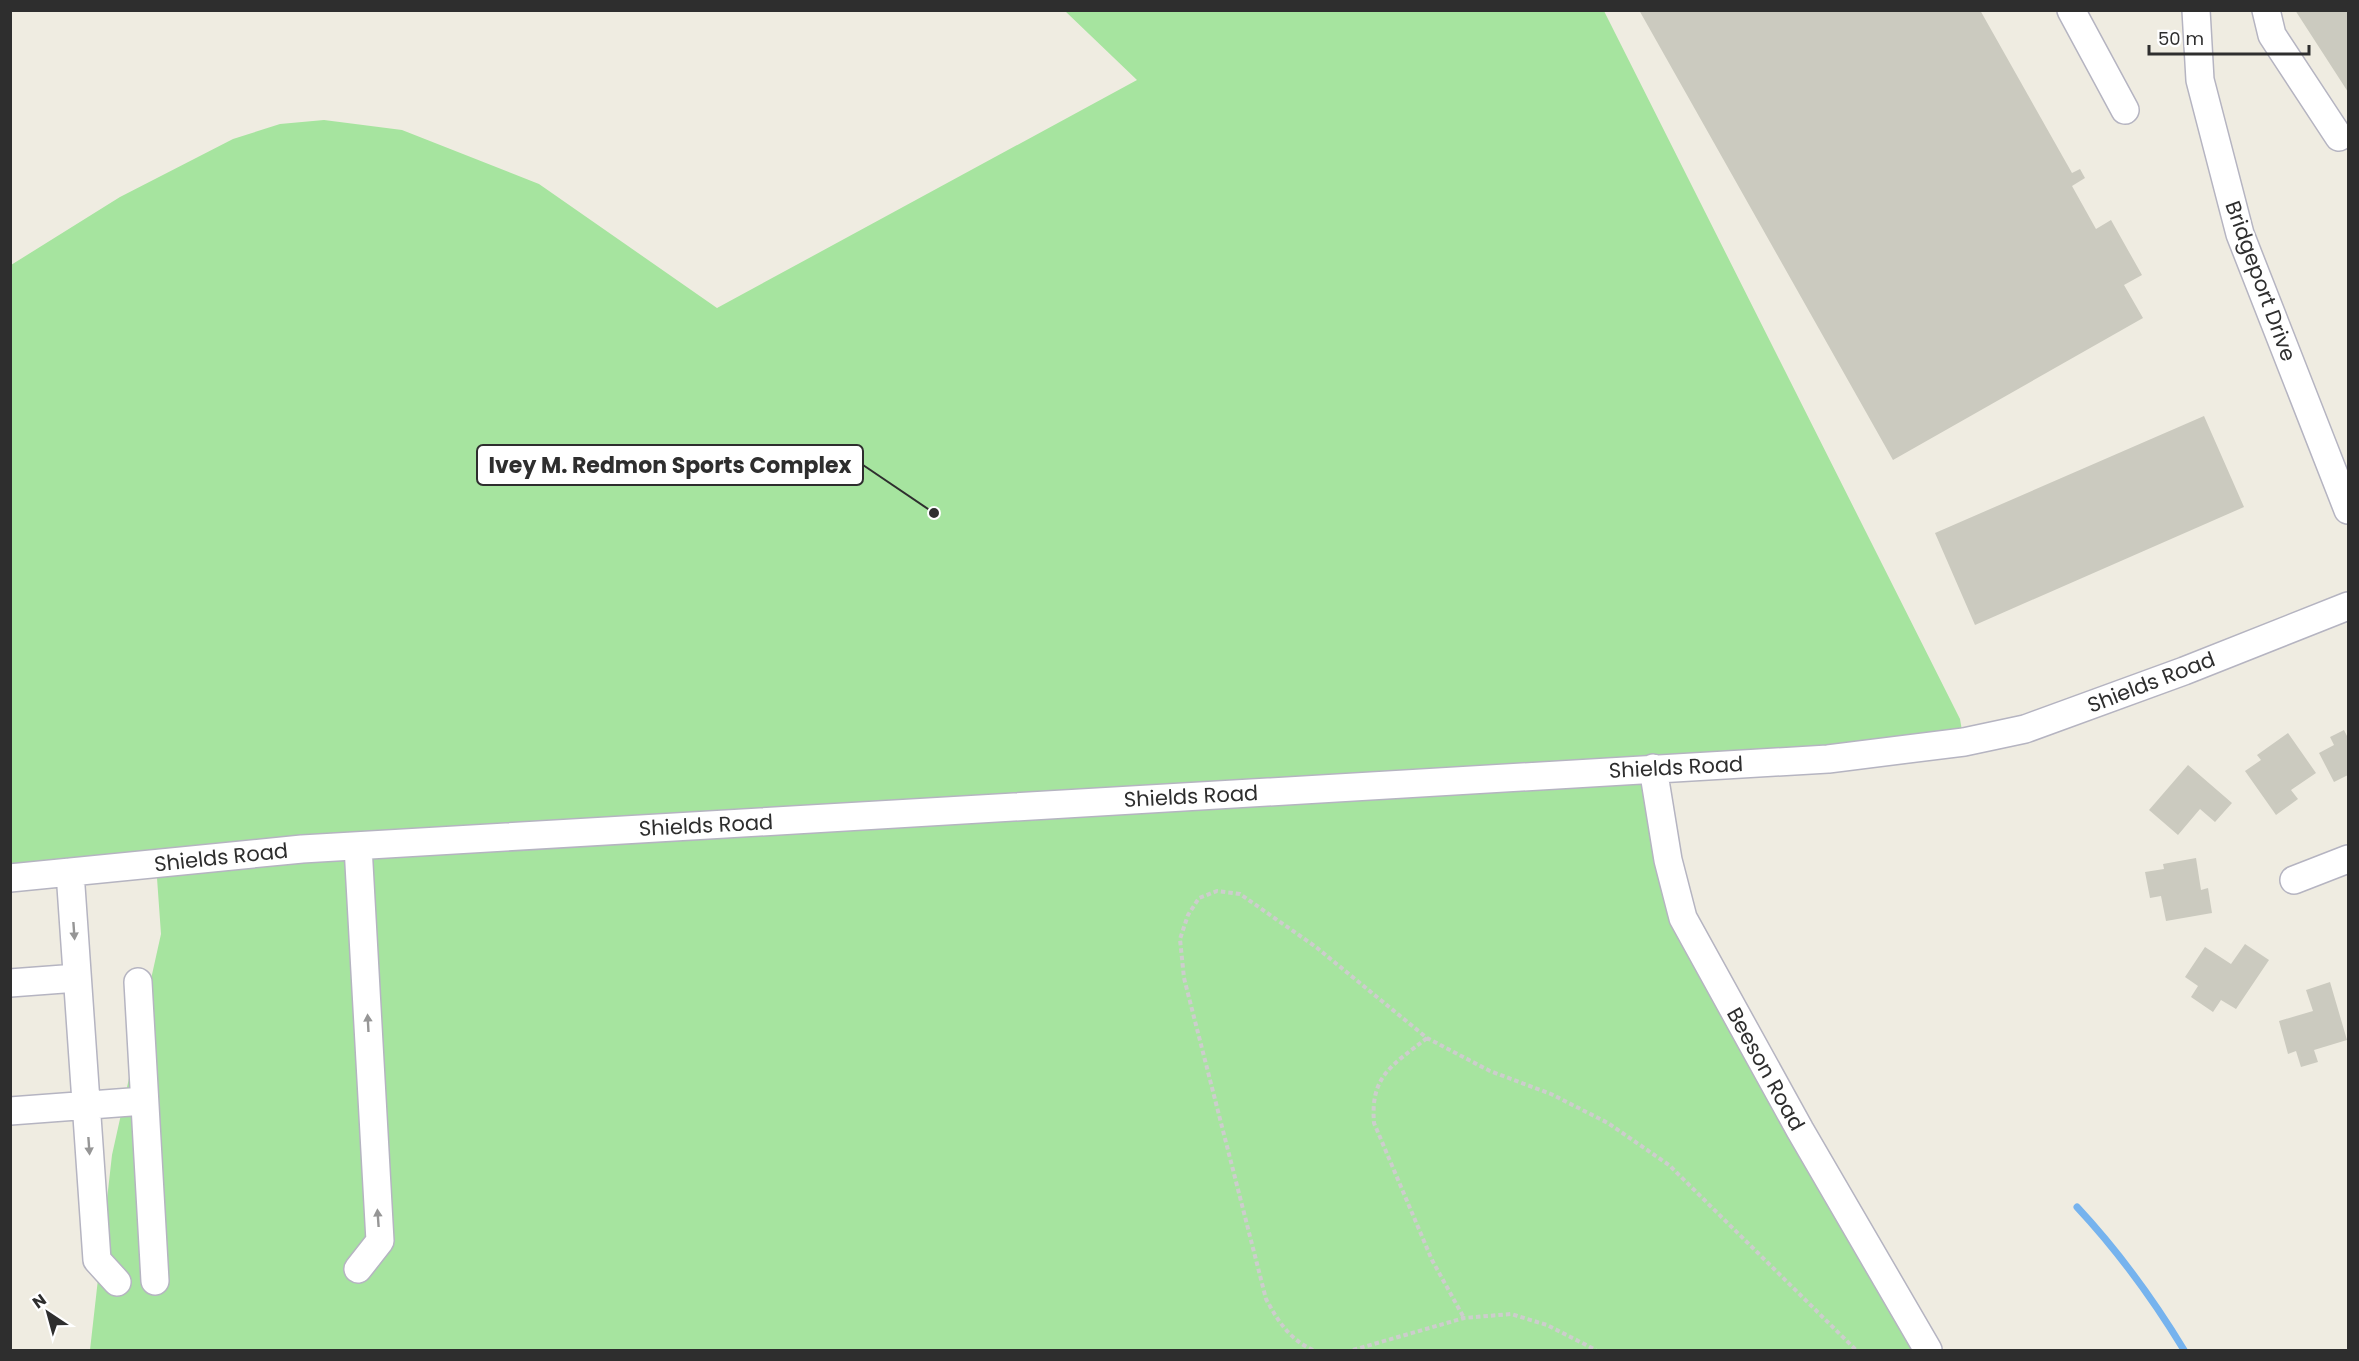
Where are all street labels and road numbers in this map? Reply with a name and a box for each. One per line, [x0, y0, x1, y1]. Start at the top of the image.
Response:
street label: Bridgeport Drive [2219, 197, 2303, 365]
street label: Shields Road [2083, 644, 2219, 720]
street label: Shields Road [1608, 749, 1744, 785]
street label: Shields Road [1123, 778, 1259, 814]
street label: Shields Road [638, 807, 774, 843]
street label: Shields Road [153, 836, 289, 878]
street label: Beeson Road [1720, 1002, 1812, 1136]

